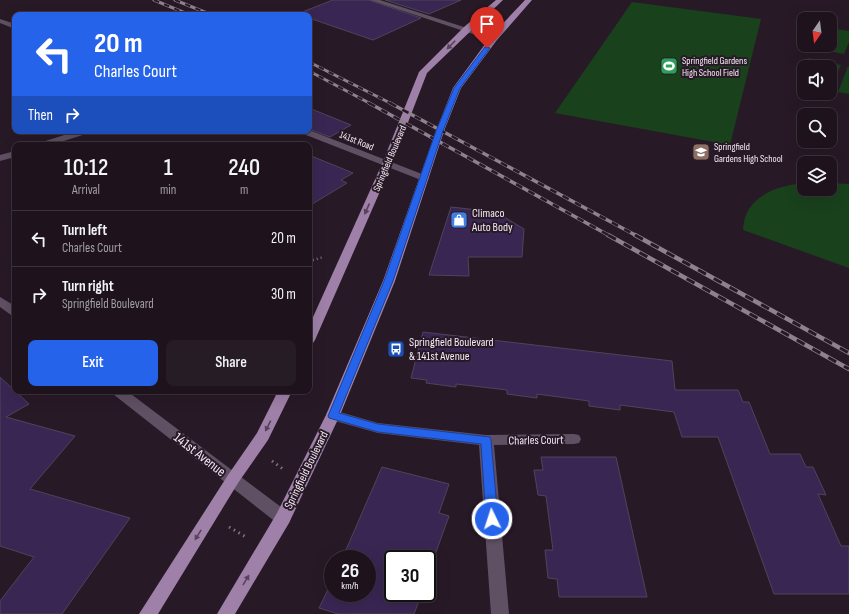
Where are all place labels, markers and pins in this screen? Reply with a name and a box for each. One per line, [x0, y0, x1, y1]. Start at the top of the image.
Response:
pin [470, 7.0, 504, 48]
place label: Springfield Gardens High School Field [682, 55, 747, 79]
sports icon: Springfield Gardens High School Field [659, 56, 679, 76]
place label: Springfield Gardens High School [714, 141, 783, 165]
school or university icon: Springfield Gardens High School [691, 142, 711, 162]
place label: Climaco Auto Body [471, 206, 513, 235]
shop icon: Climaco Auto Body [449, 210, 469, 230]
place label: Springfield Boulevard & 141st Avenue [409, 335, 494, 364]
bus stop icon: Springfield Boulevard & 141st Avenue [386, 339, 406, 359]

